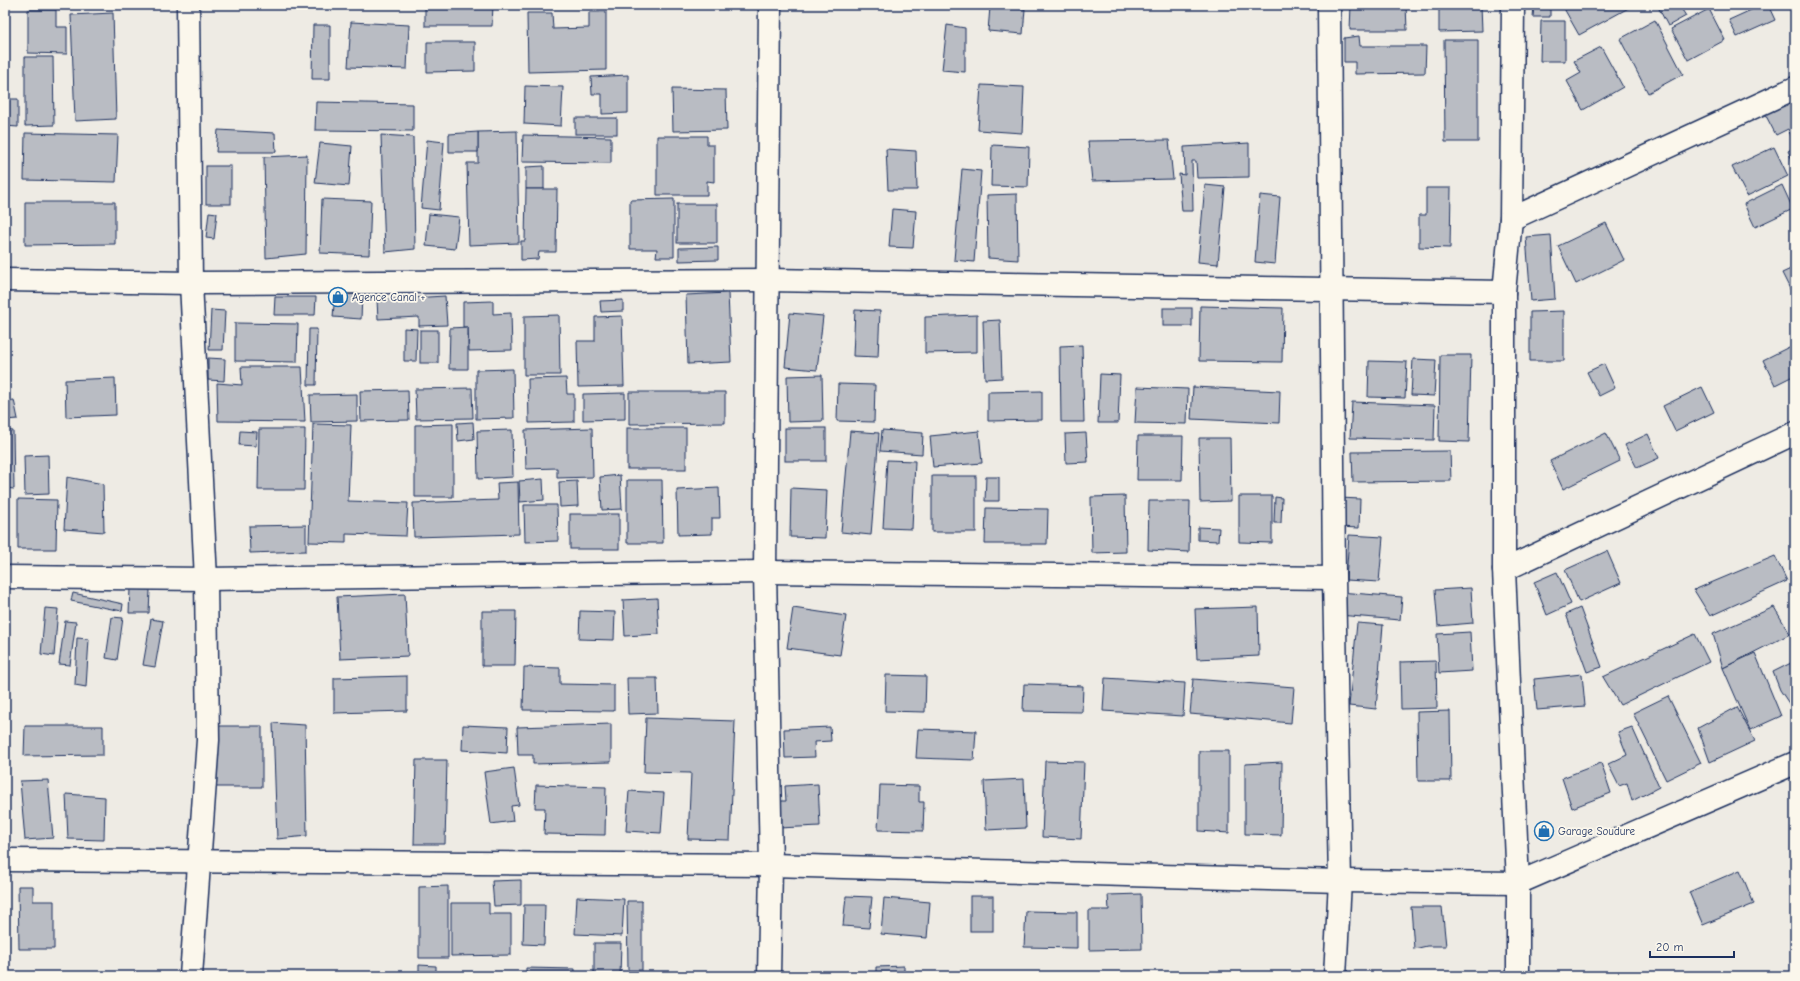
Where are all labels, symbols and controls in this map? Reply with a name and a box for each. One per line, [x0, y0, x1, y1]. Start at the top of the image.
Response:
shop icon: Agence Canal + [327, 286, 349, 308]
place label: Agence Canal + [352, 291, 426, 304]
shop icon: Garage Soudure [1533, 820, 1555, 842]
place label: Garage Soudure [1558, 825, 1636, 838]
scale bar [1650, 933, 1734, 959]
text: 20 m [1656, 940, 1684, 954]

